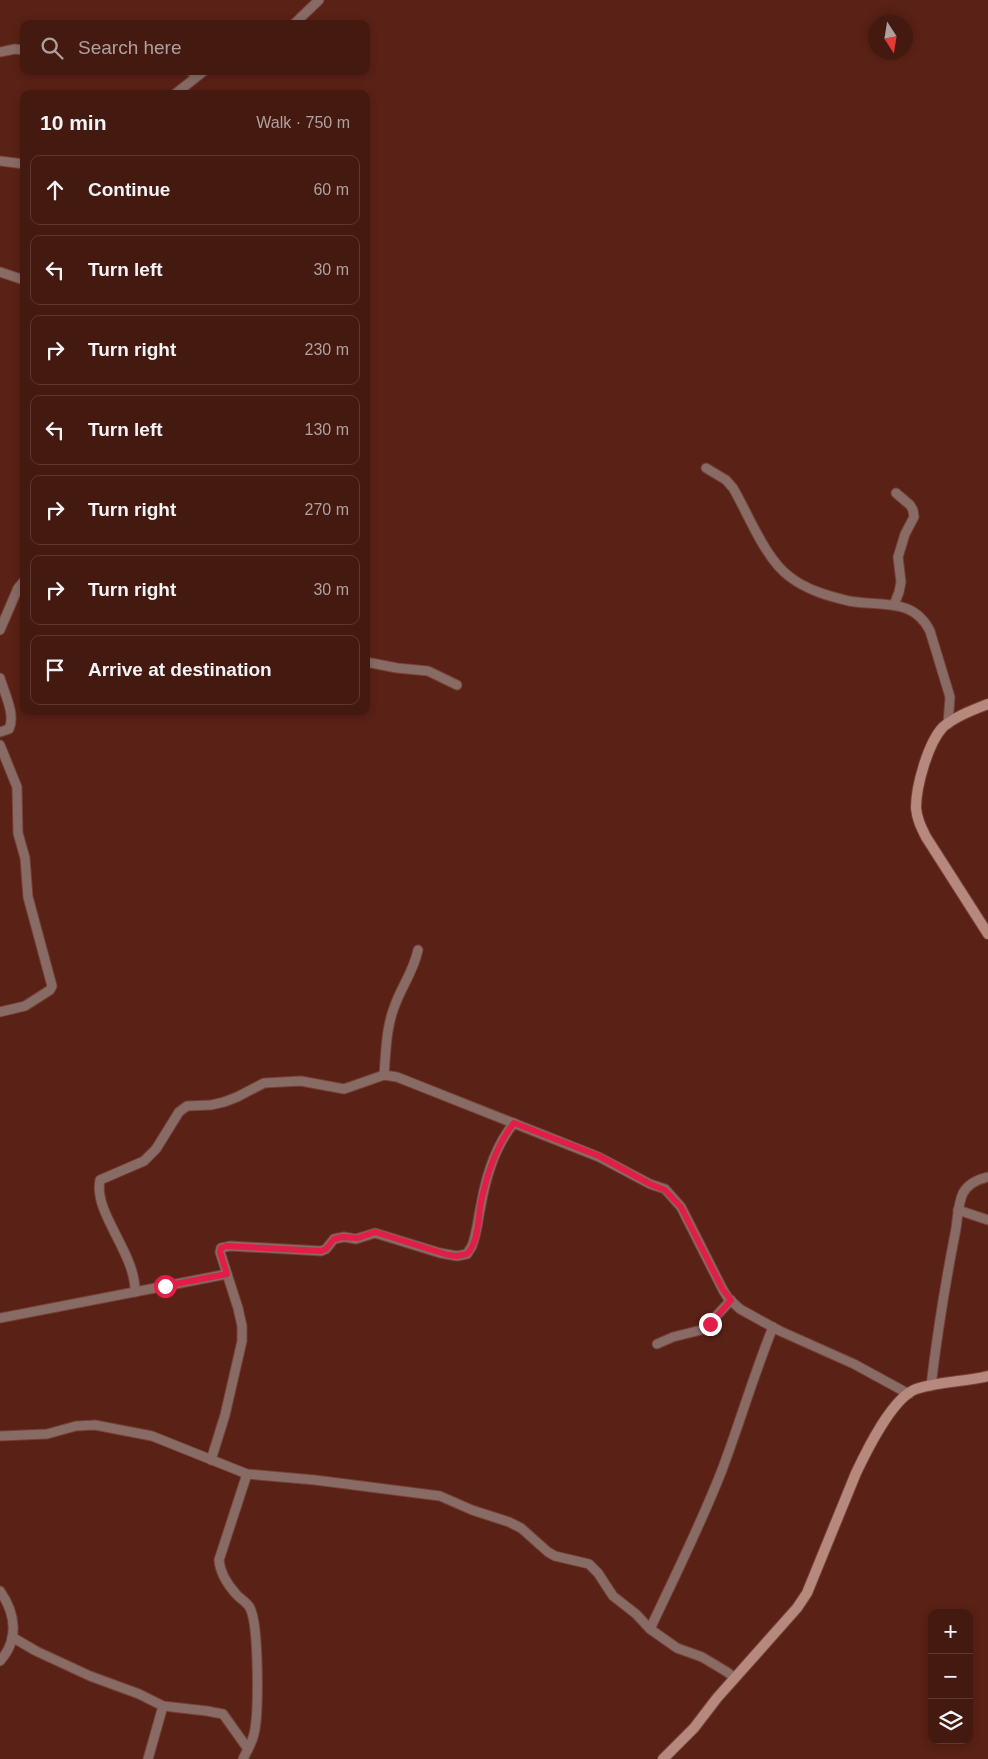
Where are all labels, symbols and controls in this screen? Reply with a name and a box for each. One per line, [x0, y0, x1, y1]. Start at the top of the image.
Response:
north arrow [868, 15, 913, 60]
search box [20, 20, 370, 75]
icon: search [38, 34, 66, 62]
text: Search here [78, 37, 182, 58]
text: 10 min [40, 111, 107, 134]
text: Walk · 750 m [256, 114, 350, 131]
icon: ahead [41, 176, 69, 204]
text: Continue [88, 179, 170, 200]
text: 60 m [313, 181, 349, 198]
icon: left [41, 256, 69, 284]
text: Turn left [88, 259, 163, 280]
text: 30 m [313, 261, 349, 278]
icon: right [41, 336, 69, 364]
text: Turn right [88, 339, 176, 360]
text: 230 m [305, 341, 349, 358]
icon: left [41, 416, 69, 444]
text: Turn left [88, 419, 163, 440]
text: 130 m [305, 421, 349, 438]
icon: right [41, 496, 69, 524]
text: Turn right [88, 499, 176, 520]
text: 270 m [305, 501, 349, 518]
icon: right [41, 576, 69, 604]
text: Turn right [88, 579, 176, 600]
text: 30 m [313, 581, 349, 598]
icon: arrive [41, 656, 69, 684]
text: Arrive at destination [88, 659, 272, 680]
route start [154, 1275, 177, 1298]
route end [699, 1313, 722, 1336]
map controls [928, 1609, 973, 1744]
button: + [928, 1609, 973, 1654]
button: − [928, 1654, 973, 1699]
button: layers [928, 1699, 973, 1744]

